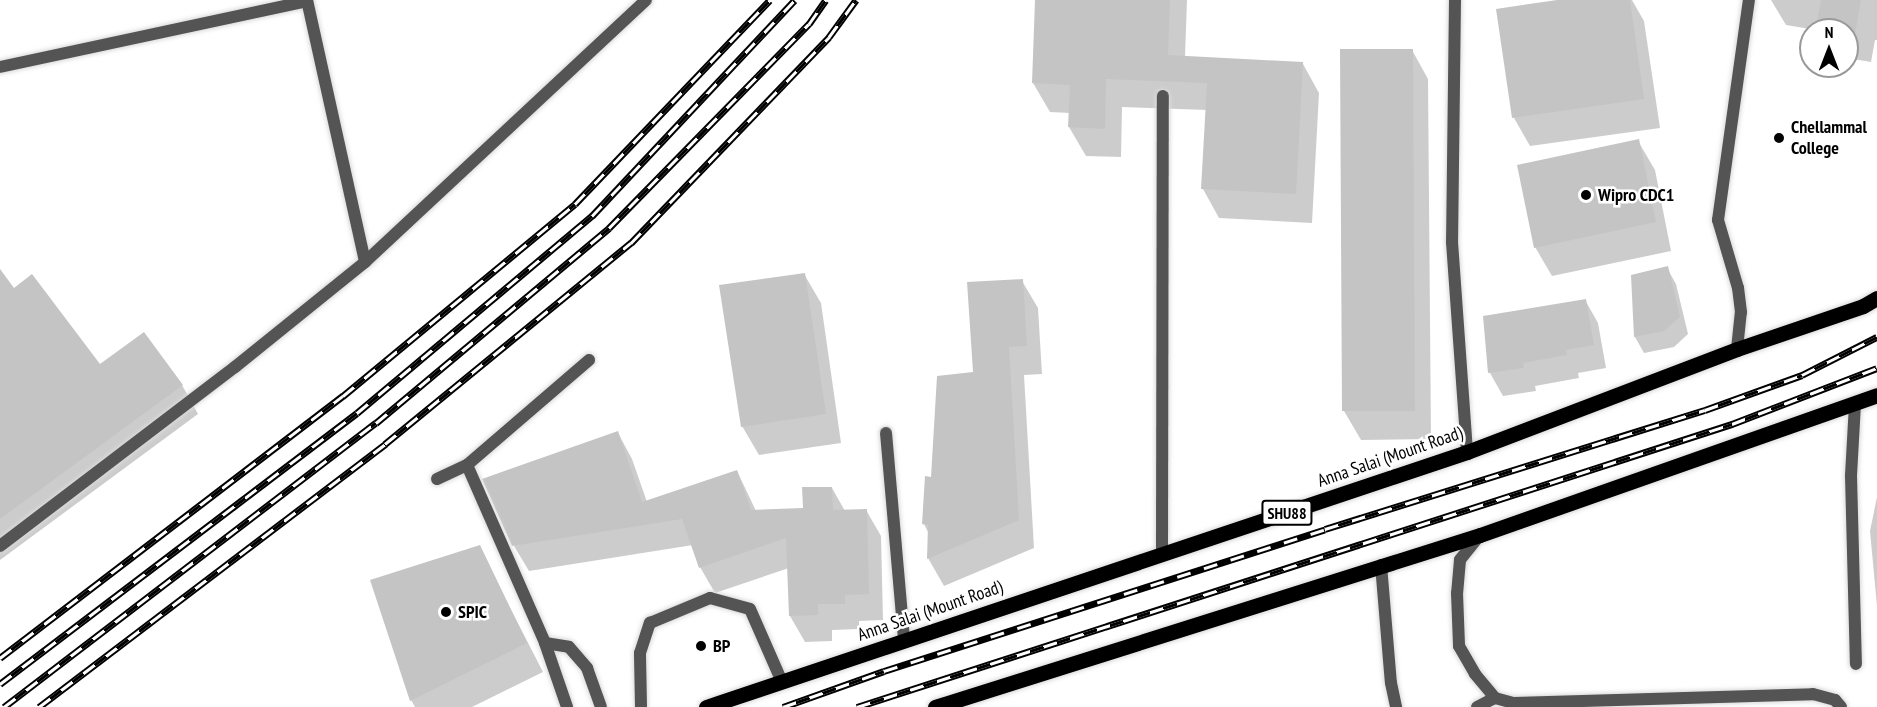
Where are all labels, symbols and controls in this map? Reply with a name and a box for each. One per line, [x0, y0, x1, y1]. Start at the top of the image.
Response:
north arrow [1799, 18, 1859, 78]
text: N [1825, 22, 1833, 42]
place label: Chellammal College [1791, 117, 1867, 160]
marker: Chellammal College [1772, 131, 1786, 145]
place label: Wipro CDC1 [1598, 184, 1675, 206]
marker: Wipro CDC1 [1579, 188, 1593, 202]
street label: Anna Salai (Mount Road) [1315, 422, 1465, 492]
road number: SHU88 [1260, 500, 1314, 526]
street label: Anna Salai (Mount Road) [855, 576, 1005, 646]
place label: SPIC [458, 601, 487, 623]
marker: SPIC [439, 605, 453, 619]
place label: BP [713, 635, 730, 657]
marker: BP [694, 639, 708, 653]

